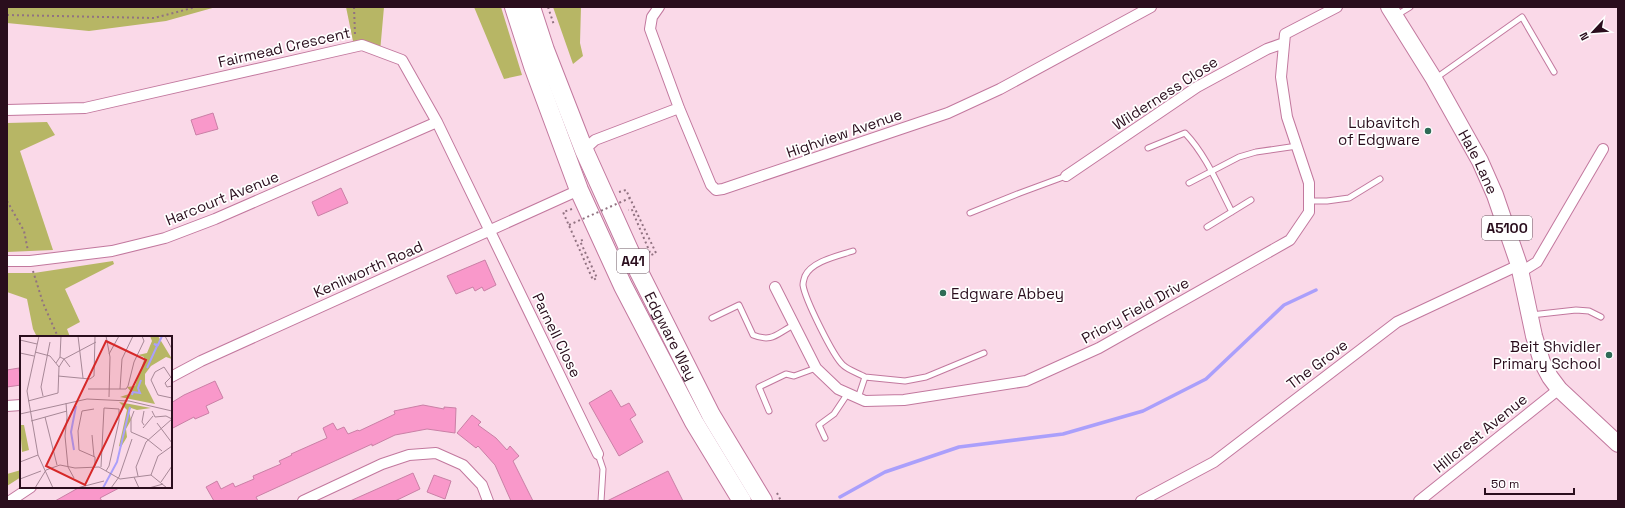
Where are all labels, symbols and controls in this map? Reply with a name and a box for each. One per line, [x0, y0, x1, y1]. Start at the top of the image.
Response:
north arrow [1573, 12, 1613, 52]
street label: Fairmead Crescent [216, 23, 352, 71]
text: N [1576, 30, 1592, 43]
street label: Wilderness Close [1109, 52, 1221, 134]
street label: Highview Avenue [784, 104, 905, 162]
place label: Lubavitch of Edgware [1338, 113, 1420, 149]
marker: Lubavitch of Edgware [1423, 126, 1433, 136]
street label: Hale Lane [1455, 126, 1503, 197]
street label: Harcourt Avenue [163, 167, 282, 229]
road number: A5100 [1482, 216, 1532, 240]
street label: Kenilworth Road [310, 236, 426, 302]
road number: A41 [617, 249, 649, 273]
street label: Priory Field Drive [1078, 273, 1192, 347]
place label: Edgware Abbey [951, 284, 1064, 303]
street label: Edgware Way [641, 288, 701, 384]
marker: Edgware Abbey [938, 288, 948, 298]
street label: Parnell Close [528, 290, 586, 381]
street label: The Grove [1283, 335, 1351, 393]
inset map [20, 336, 172, 488]
place label: Beit Shvidler Primary School [1493, 337, 1601, 373]
marker: Beit Shvidler Primary School [1604, 350, 1614, 360]
street label: Hillcrest Avenue [1429, 389, 1531, 477]
scale bar [1485, 470, 1574, 496]
text: 50 m [1491, 476, 1519, 492]

